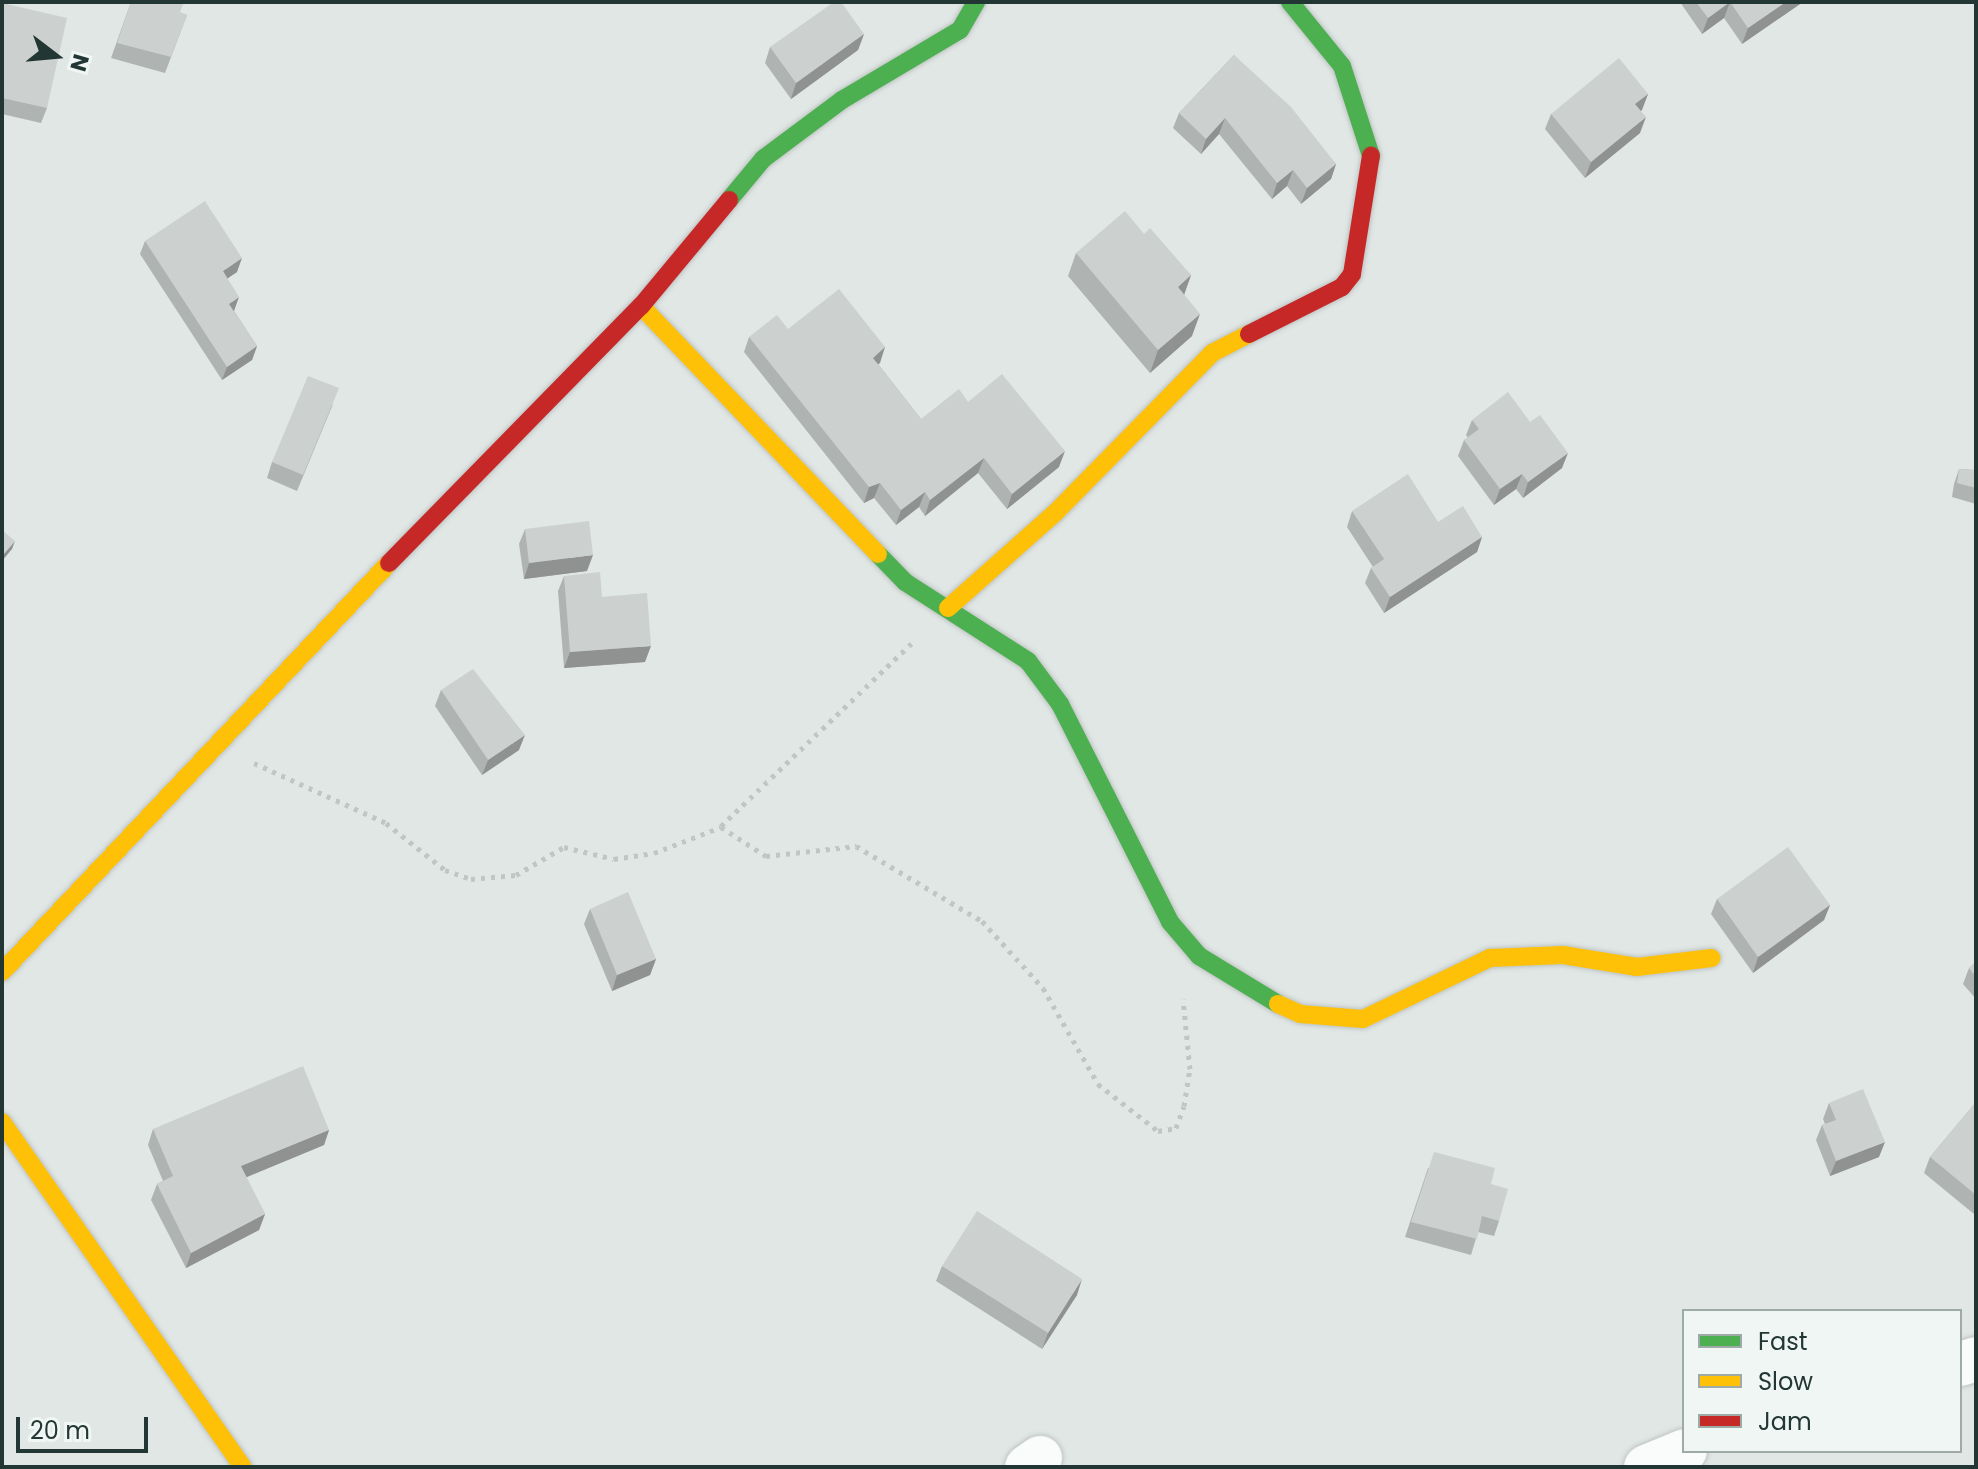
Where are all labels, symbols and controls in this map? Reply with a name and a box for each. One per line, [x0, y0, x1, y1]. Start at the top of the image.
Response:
north arrow [16, 16, 96, 96]
text: N [62, 51, 97, 75]
legend [1682, 1309, 1962, 1453]
text: Fast [1758, 1325, 1808, 1358]
text: Slow [1758, 1365, 1813, 1398]
scale bar [20, 1401, 152, 1451]
text: Jam [1758, 1405, 1812, 1438]
text: 20 m [30, 1414, 90, 1447]

